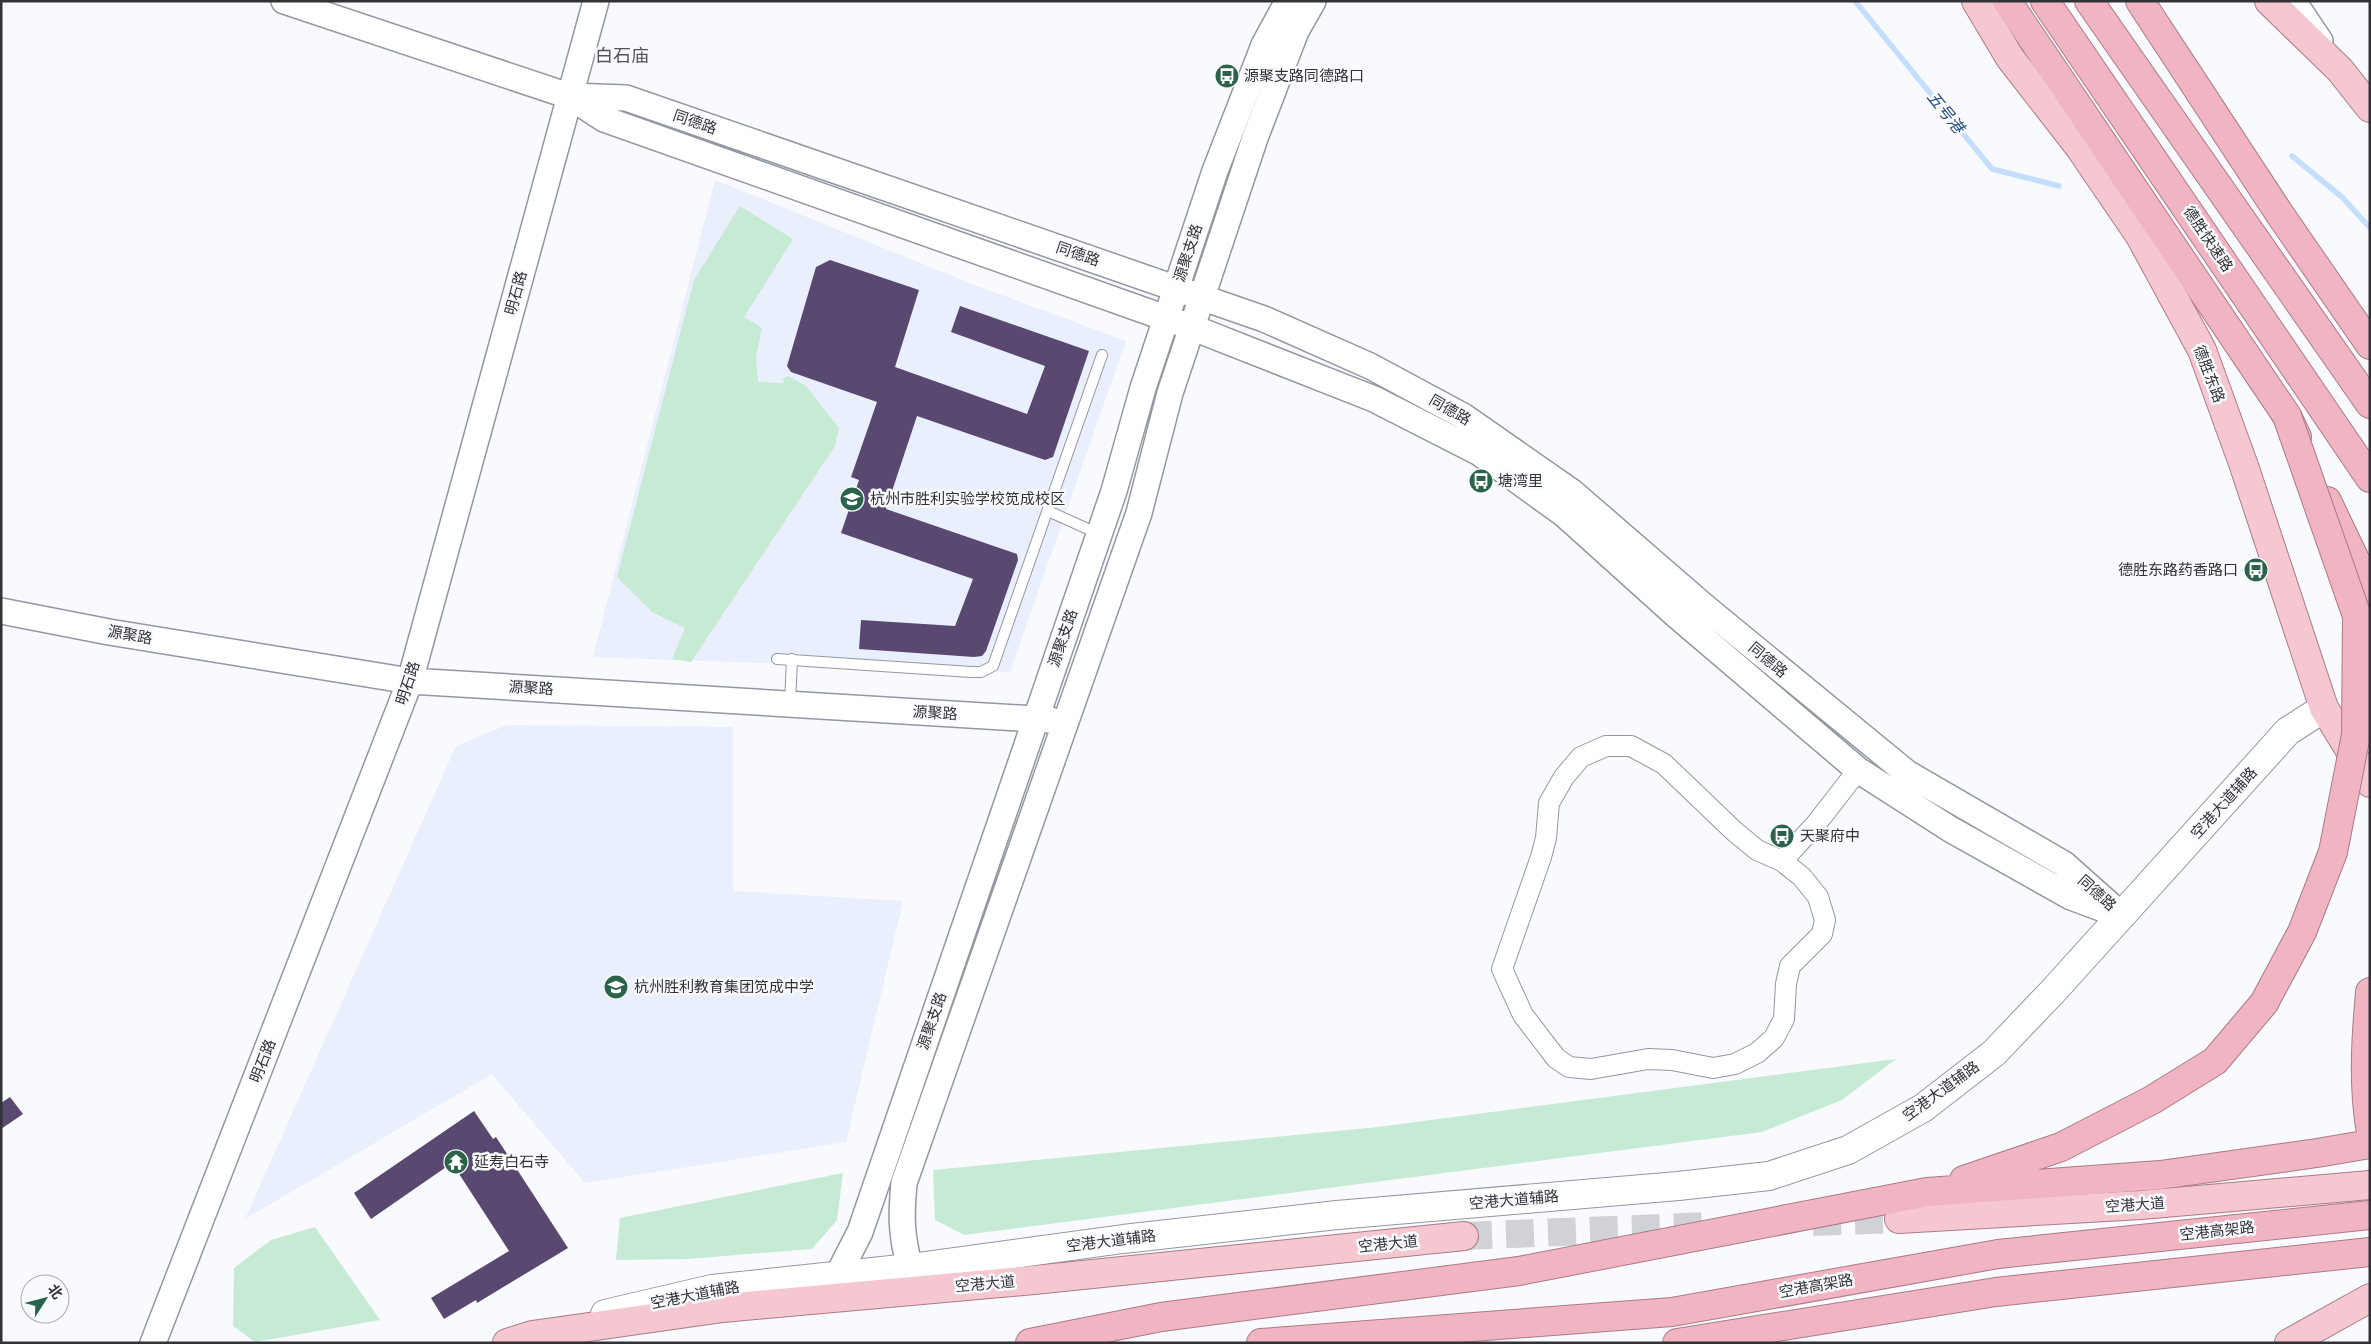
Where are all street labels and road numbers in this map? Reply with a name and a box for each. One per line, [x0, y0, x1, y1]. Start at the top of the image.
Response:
street label: 同德路 [670, 106, 719, 140]
street label: 德胜快速路 [2178, 203, 2236, 276]
street label: 源聚支路 [1171, 222, 1208, 285]
street label: 同德路 [1053, 238, 1102, 272]
street label: 明石路 [502, 269, 532, 318]
street label: 德胜东路 [2188, 343, 2228, 406]
street label: 同德路 [1425, 391, 1474, 431]
street label: 源聚支路 [1046, 607, 1083, 670]
street label: 源聚路 [106, 623, 154, 650]
street label: 同德路 [1744, 639, 1791, 683]
street label: 明石路 [393, 659, 425, 708]
street label: 源聚路 [508, 679, 554, 700]
street label: 源聚路 [912, 704, 958, 725]
street label: 空港大道辅路 [2188, 764, 2262, 844]
street label: 同德路 [2073, 871, 2120, 916]
street label: 源聚支路 [915, 990, 952, 1053]
street label: 明石路 [247, 1037, 281, 1086]
street label: 空港大道辅路 [1900, 1058, 1984, 1126]
street label: 空港大道辅路 [1468, 1188, 1560, 1215]
street label: 空港大道 [2105, 1195, 2166, 1218]
street label: 空港高架路 [2179, 1219, 2255, 1246]
street label: 空港大道辅路 [1065, 1228, 1157, 1257]
street label: 空港大道 [1357, 1233, 1419, 1258]
street label: 空港高架路 [1778, 1272, 1855, 1303]
street label: 空港大道 [954, 1273, 1016, 1298]
street label: 空港大道辅路 [649, 1279, 741, 1314]

